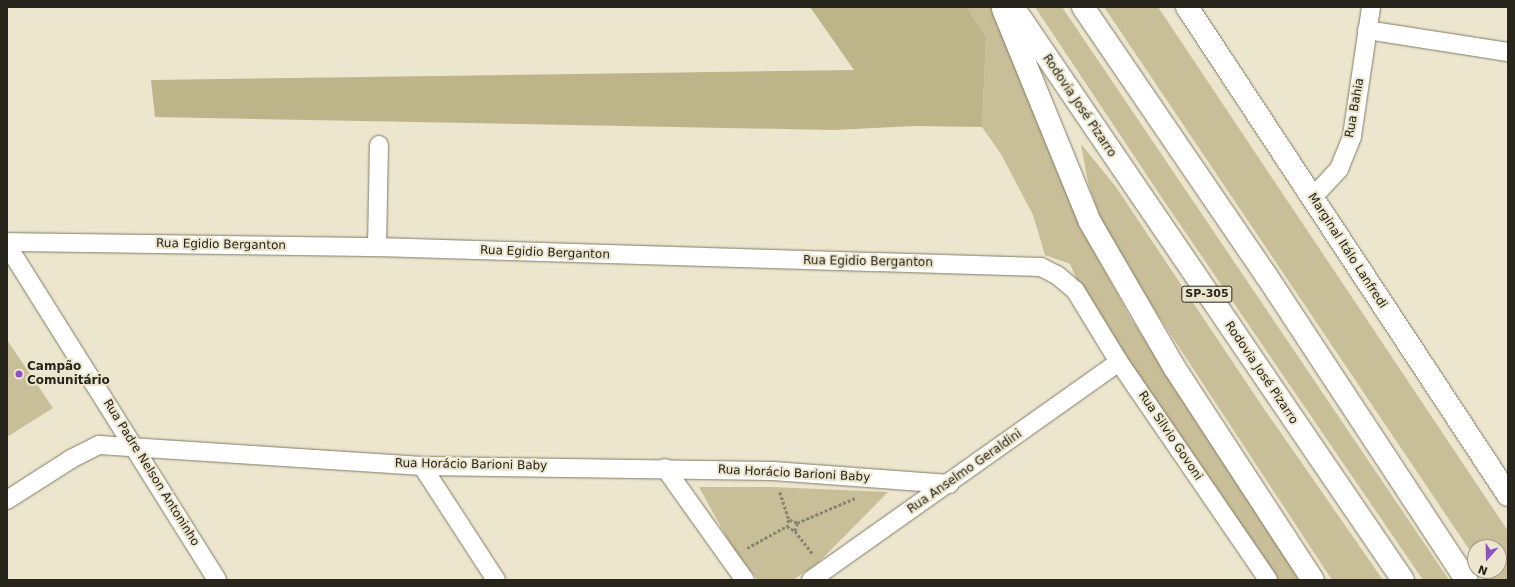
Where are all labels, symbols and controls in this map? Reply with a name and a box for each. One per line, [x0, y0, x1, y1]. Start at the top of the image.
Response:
street label: Rodovia José Pizarro [1039, 52, 1119, 160]
street label: Rua Bahia [1343, 77, 1367, 139]
street label: Marginal Itálo Lanfredi [1304, 191, 1390, 311]
street label: Rua Egidio Berganton [156, 237, 286, 253]
street label: Rua Egidio Berganton [480, 244, 610, 262]
street label: Rua Egidio Berganton [803, 254, 933, 270]
road number: SP-305 [1181, 285, 1233, 303]
street label: Rodovia José Pizarro [1221, 319, 1301, 427]
place label: Campão Comunitário [27, 360, 110, 388]
marker: Campão Comunitário [14, 369, 24, 379]
street label: Rua Silvio Govoni [1135, 389, 1205, 483]
street label: Rua Padre Nelson Antoninho [100, 397, 202, 549]
street label: Rua Anselmo Geraldini [905, 427, 1025, 517]
street label: Rua Horácio Barioni Baby [395, 456, 547, 474]
street label: Rua Horácio Barioni Baby [717, 463, 871, 485]
north arrow [1467, 539, 1507, 579]
text: N [1477, 562, 1490, 577]

